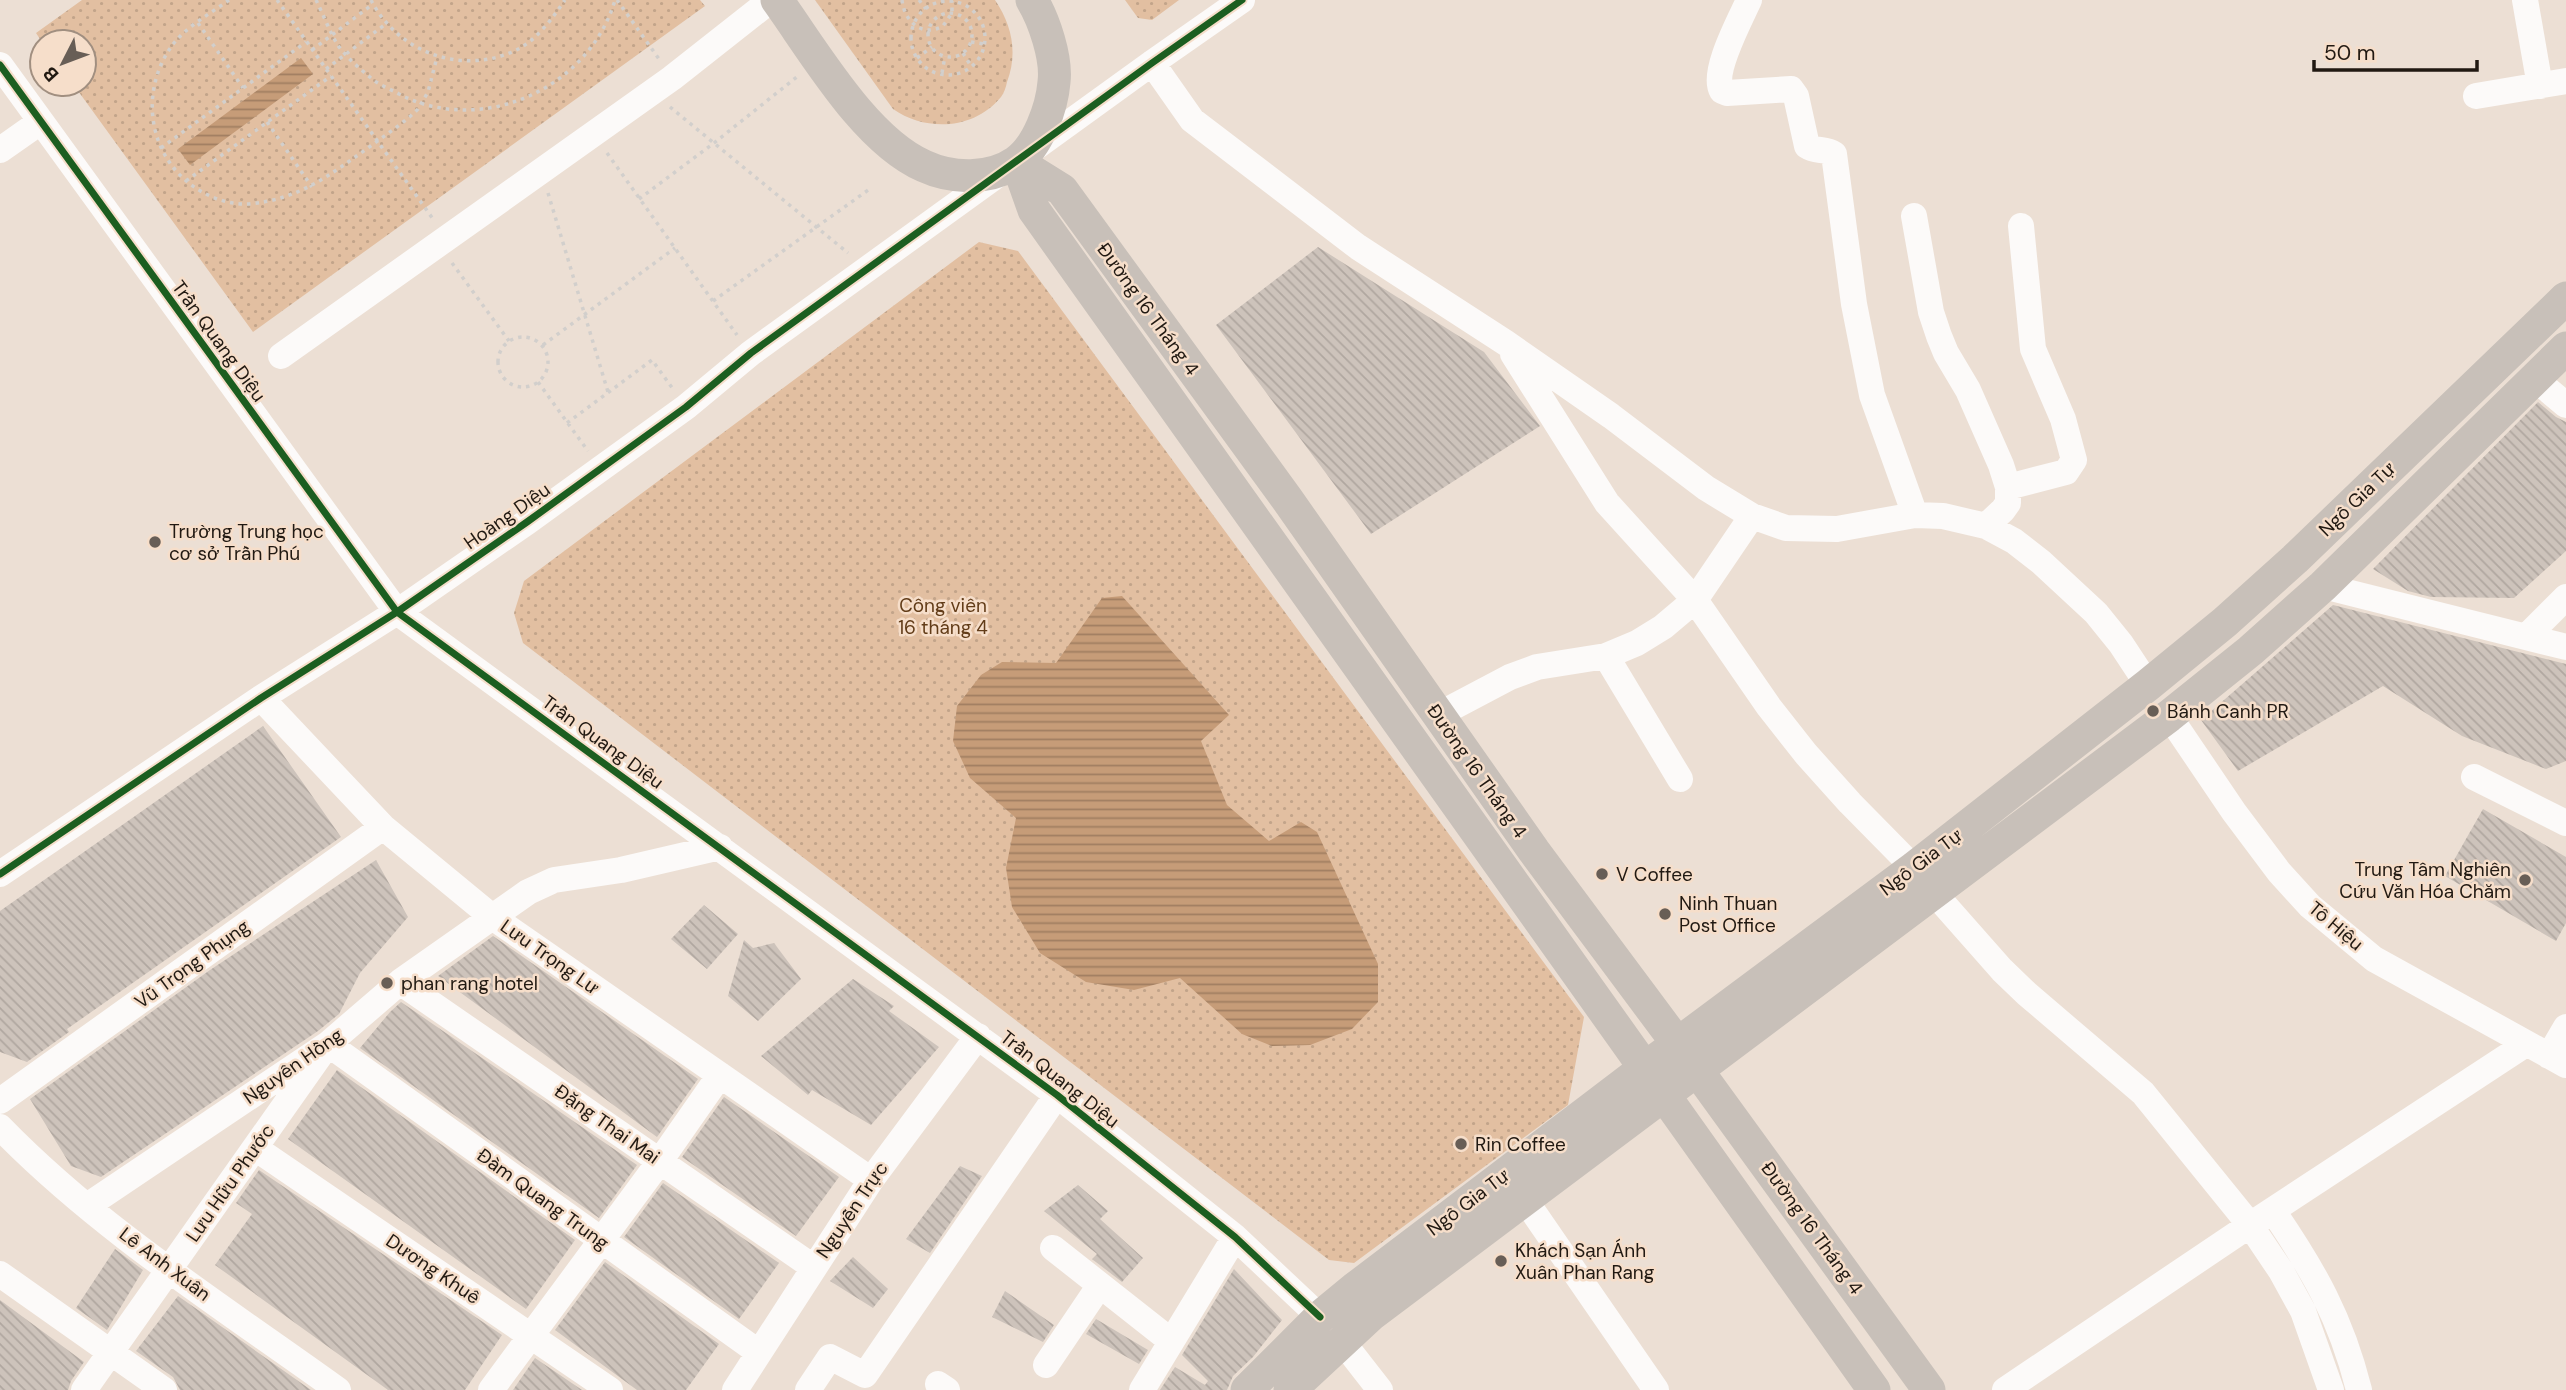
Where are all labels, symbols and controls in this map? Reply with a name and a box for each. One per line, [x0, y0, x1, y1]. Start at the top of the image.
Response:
north arrow [28, 28, 98, 98]
scale bar [2314, 28, 2477, 72]
text: 50 m [2324, 39, 2375, 67]
text: B [37, 61, 64, 87]
street label: Đường 16 Tháng 4 [1091, 238, 1205, 380]
street label: Trần Quang Diệu [166, 275, 272, 407]
street label: Ngô Gia Tự [2313, 456, 2401, 542]
street label: Hoàng Diệu [459, 477, 555, 555]
place label: Trường Trung học cơ sở Trần Phú [169, 519, 324, 566]
marker: Trường Trung học cơ sở Trần Phú [147, 534, 163, 550]
park label: Công viên 16 tháng 4 [898, 593, 988, 640]
street label: Trần Quang Diệu [537, 689, 669, 795]
street label: Đường 16 Tháng 4 [1421, 699, 1533, 843]
place label: Bánh Canh PR [2167, 699, 2289, 724]
marker: Bánh Canh PR [2145, 703, 2161, 719]
street label: Ngô Gia Tự [1875, 823, 1968, 901]
place label: Trung Tâm Nghiên Cứu Văn Hóa Chăm [2339, 857, 2511, 904]
place label: V Coffee [1616, 862, 1693, 887]
marker: V Coffee [1594, 866, 1610, 882]
marker: Trung Tâm Nghiên Cứu Văn Hóa Chăm [2517, 872, 2533, 888]
place label: Ninh Thuan Post Office [1679, 891, 1777, 938]
street label: Tô Hiệu [2303, 896, 2369, 956]
marker: Ninh Thuan Post Office [1657, 906, 1673, 922]
street label: Vũ Trọng Phụng [130, 914, 255, 1014]
street label: Lưu Trọng Lư [496, 914, 605, 1000]
place label: phan rang hotel [401, 971, 538, 996]
marker: phan rang hotel [379, 975, 395, 991]
street label: Nguyên Hồng [238, 1022, 348, 1110]
street label: Trần Quang Diệu [995, 1025, 1125, 1133]
street label: Đặng Thai Mai [549, 1078, 665, 1170]
street label: Lưu Hữu Phước [180, 1119, 280, 1247]
place label: Rin Coffee [1475, 1132, 1566, 1157]
marker: Rin Coffee [1453, 1136, 1469, 1152]
street label: Đàm Quang Trung [472, 1143, 614, 1256]
street label: Nguyễn Trực [811, 1157, 893, 1263]
street label: Đường 16 Tháng 4 [1755, 1157, 1869, 1299]
street label: Ngô Gia Tự [1422, 1163, 1515, 1241]
street label: Lê Anh Xuân [114, 1221, 216, 1307]
street label: Dương Khuê [381, 1228, 485, 1310]
place label: Khách Sạn Ánh Xuân Phan Rang [1515, 1238, 1655, 1285]
marker: Khách Sạn Ánh Xuân Phan Rang [1493, 1253, 1509, 1269]

